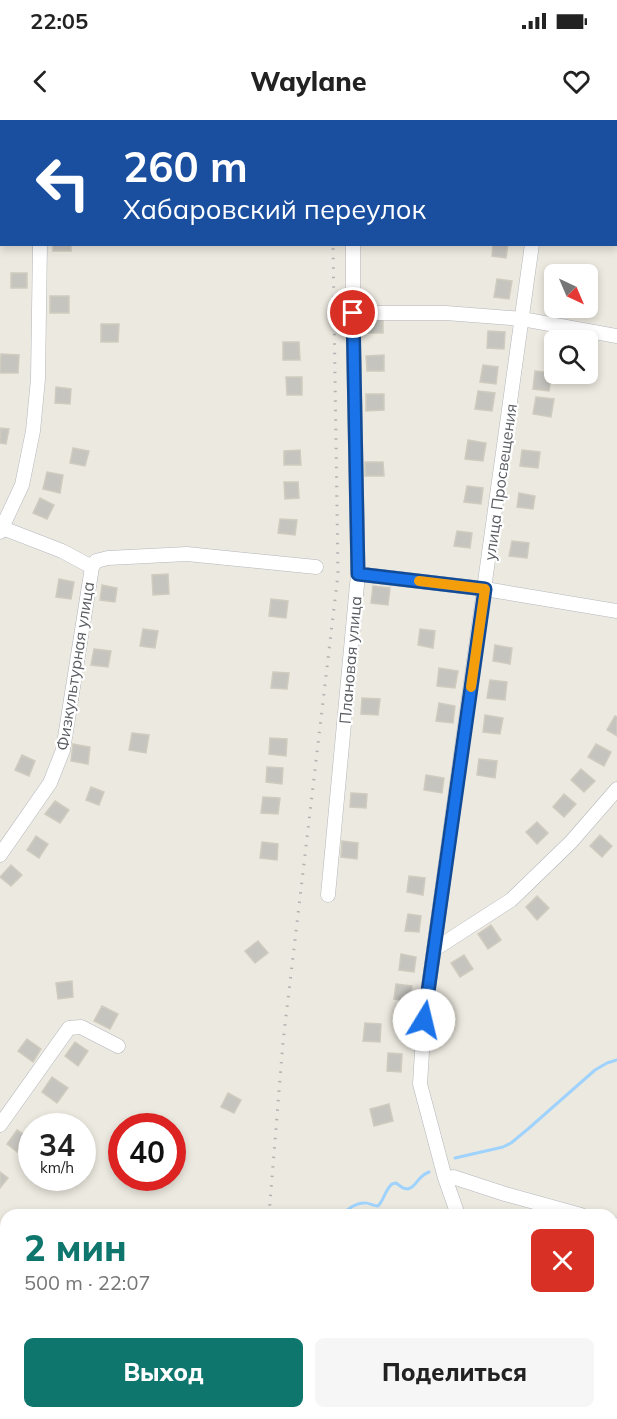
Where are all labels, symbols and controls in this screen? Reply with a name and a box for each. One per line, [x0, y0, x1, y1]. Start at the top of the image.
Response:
text: 22:05 [30, 7, 88, 35]
text: Waylane [250, 64, 367, 98]
icon: back [24, 65, 57, 98]
icon: heart [560, 65, 593, 98]
text: 260 m [123, 140, 248, 193]
icon: left [24, 144, 102, 222]
text: Хабаровский переулок [123, 192, 426, 226]
north arrow [544, 264, 598, 318]
map controls [544, 264, 598, 384]
pin [327, 287, 378, 338]
icon: arrive [336, 296, 369, 329]
button: search [544, 330, 598, 384]
street label: улица Просвещения [479, 402, 521, 562]
street label: Физкультурная улица [52, 580, 98, 752]
street label: Плановая улица [334, 595, 366, 725]
position arrow [392, 988, 456, 1052]
speed limit sign: 40 [108, 1113, 186, 1191]
text: 34 [39, 1126, 75, 1164]
text: km/h [40, 1158, 74, 1177]
text: 2 мин [24, 1225, 127, 1270]
button: close [531, 1229, 594, 1292]
text: 500 m · 22:07 [24, 1270, 150, 1295]
button: Выход [24, 1338, 303, 1407]
button: Поделиться [315, 1338, 594, 1407]

